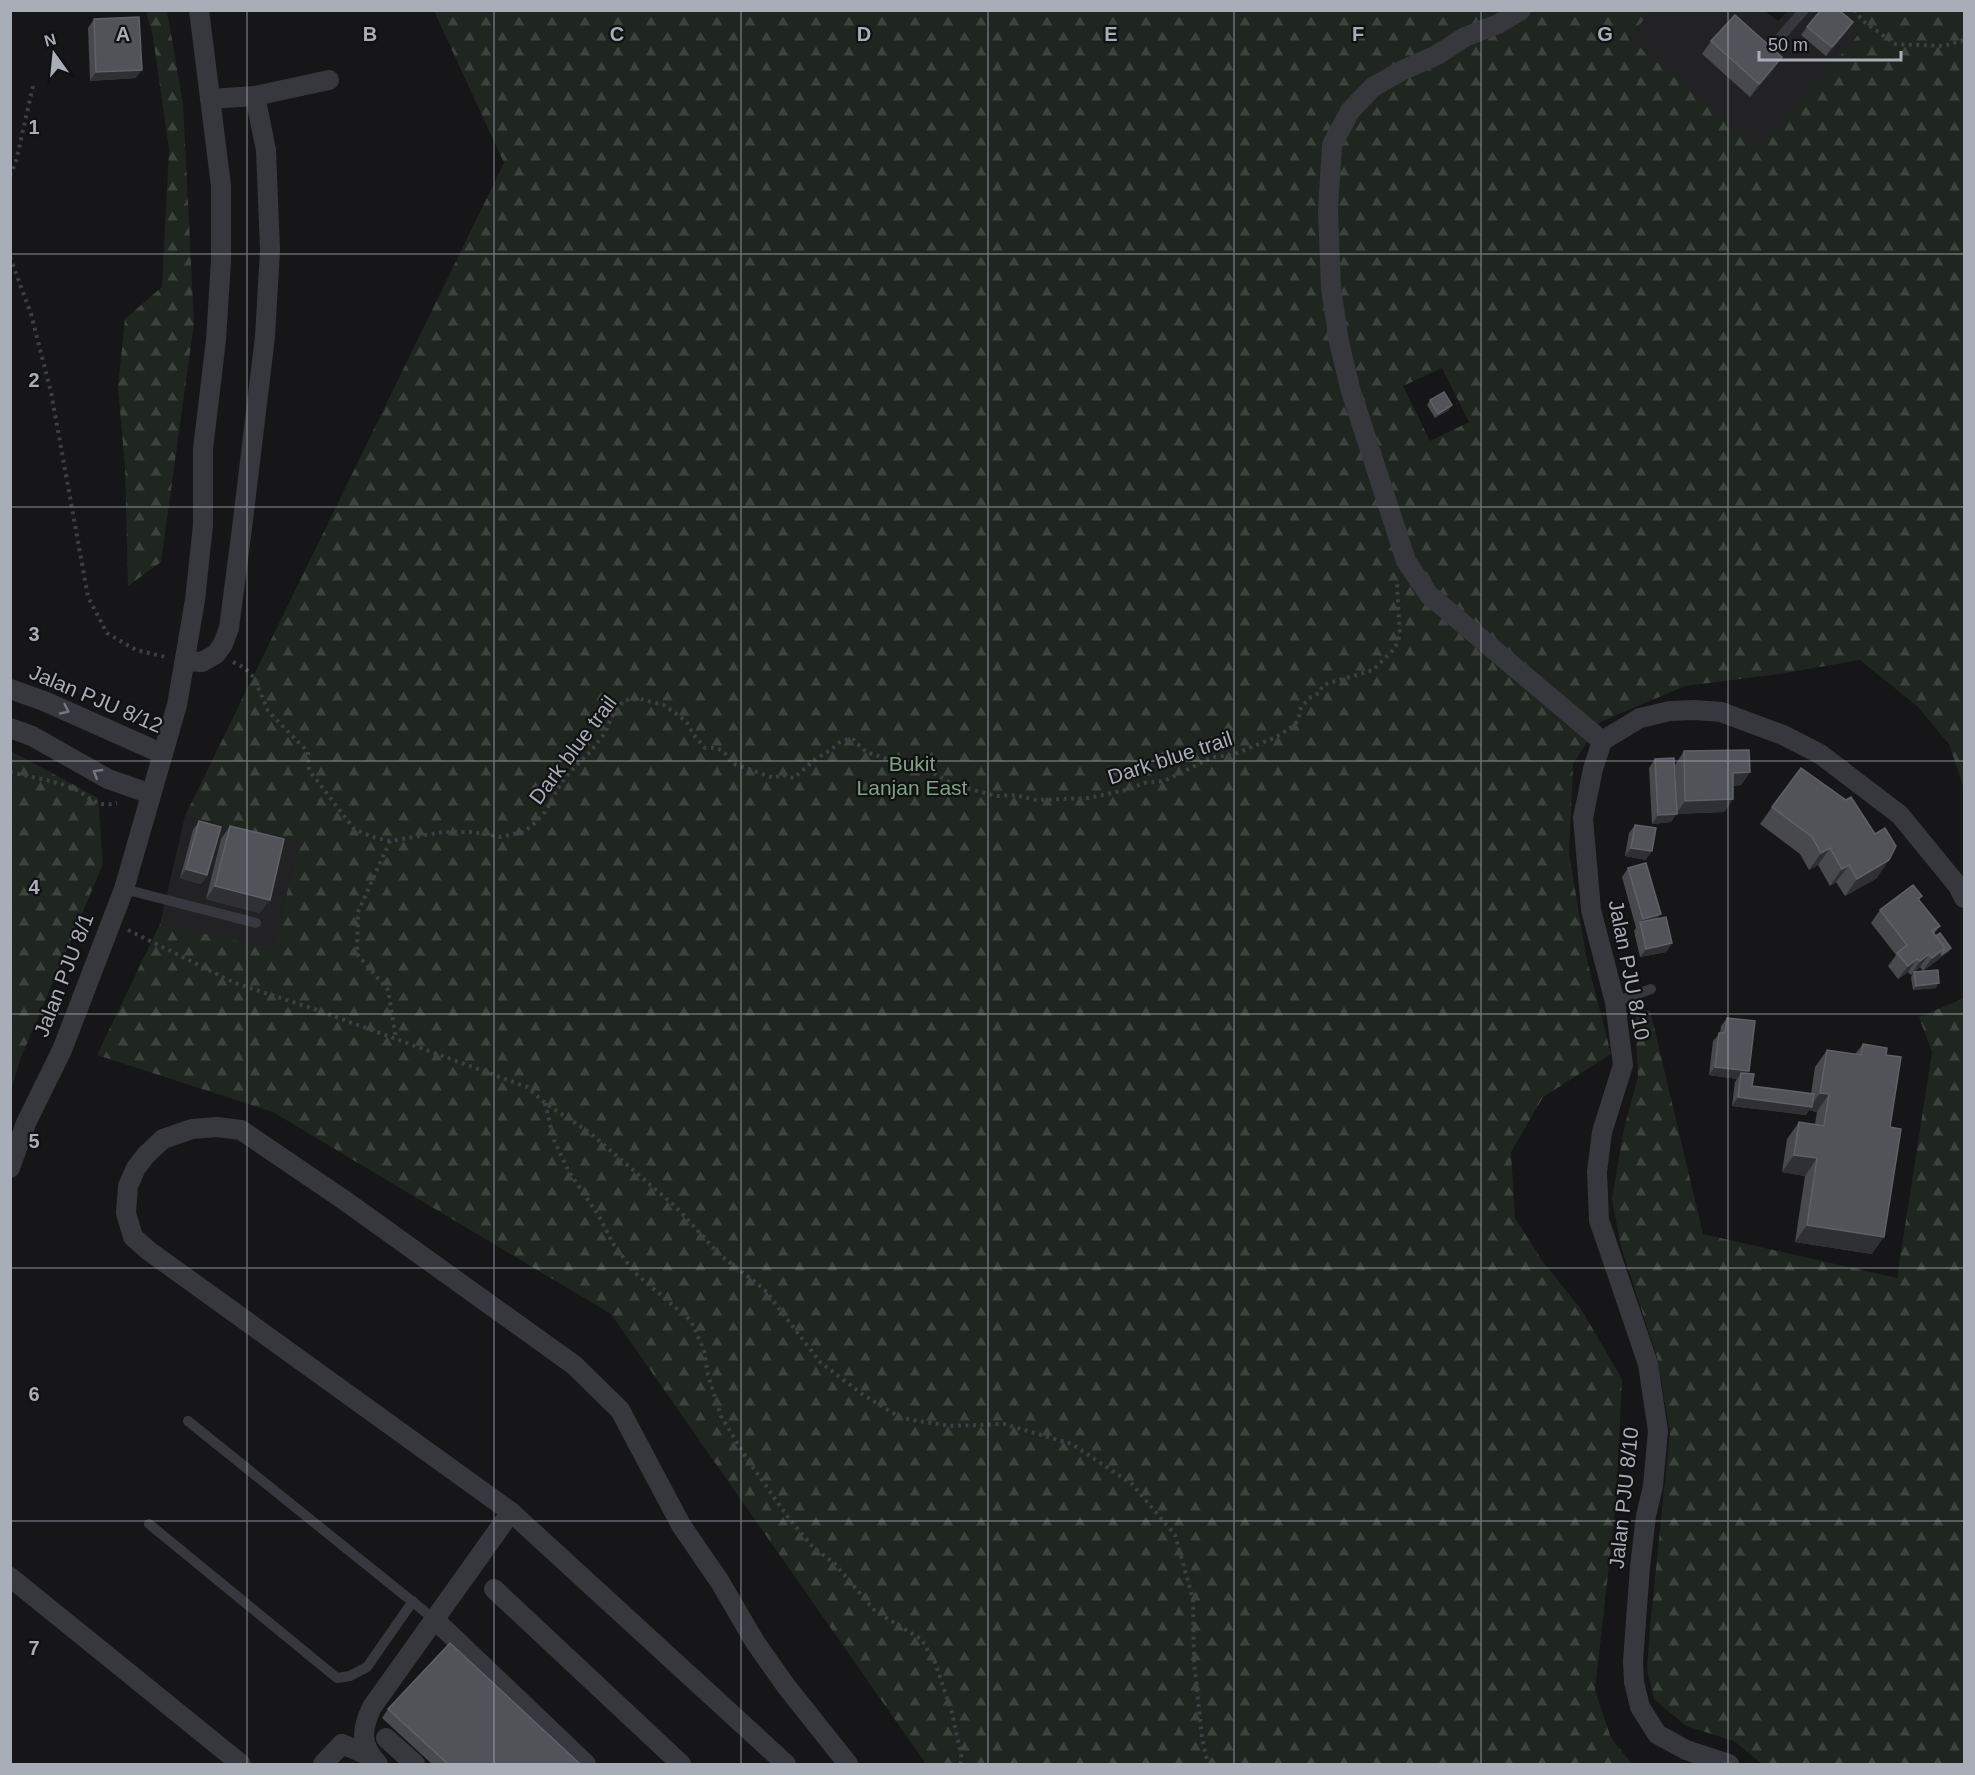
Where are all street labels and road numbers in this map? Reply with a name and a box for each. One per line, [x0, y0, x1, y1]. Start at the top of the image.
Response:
street label: Jalan PJU 8/12 [26, 660, 166, 737]
street label: Dark blue trail [524, 691, 621, 808]
street label: Dark blue trail [1105, 727, 1235, 788]
street label: Jalan PJU 8/10 [1605, 898, 1654, 1042]
street label: Jalan PJU 8/1 [29, 910, 98, 1040]
street label: Jalan PJU 8/10 [1605, 1426, 1642, 1570]

